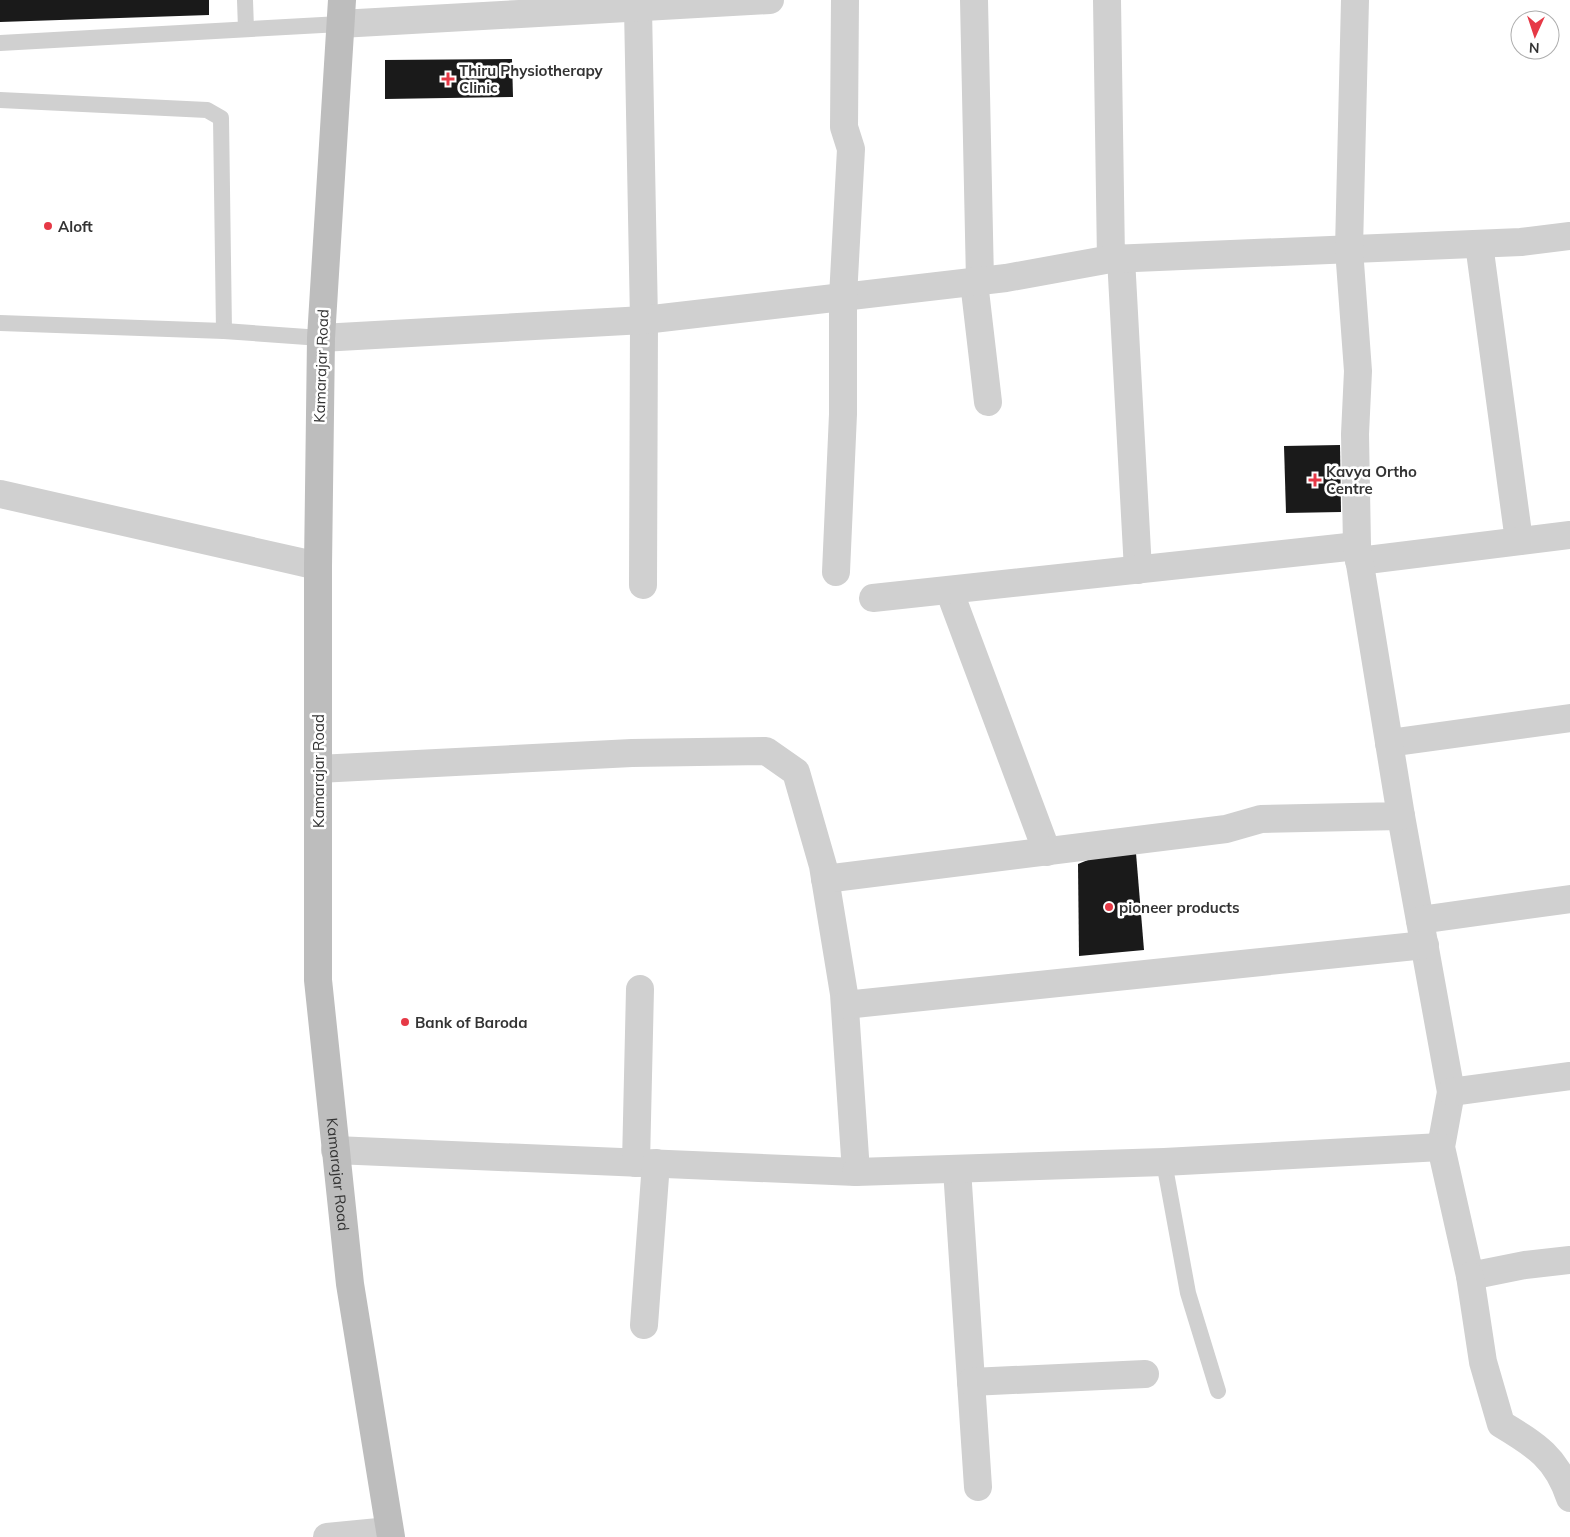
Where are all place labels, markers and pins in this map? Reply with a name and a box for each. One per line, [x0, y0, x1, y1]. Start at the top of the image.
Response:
place label: Thiru Physiotherapy Clinic [459, 61, 604, 97]
marker: Thiru Physiotherapy Clinic [441, 72, 455, 86]
place label: Aloft [58, 217, 93, 236]
marker: Aloft [42, 220, 54, 232]
place label: Kavya Ortho Centre [1326, 462, 1417, 498]
marker: Kavya Ortho Centre [1308, 473, 1322, 487]
place label: pioneer products [1119, 898, 1240, 917]
marker: pioneer products [1103, 901, 1115, 913]
place label: Bank of Baroda [415, 1013, 527, 1032]
marker: Bank of Baroda [399, 1016, 411, 1028]

